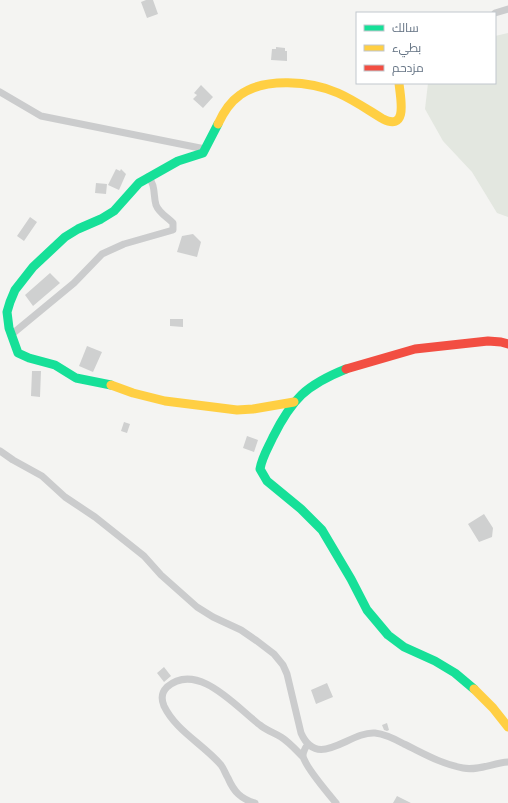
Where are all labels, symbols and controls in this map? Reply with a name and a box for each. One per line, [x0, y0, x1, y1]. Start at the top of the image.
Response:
legend [356, 12, 496, 84]
text: سالك [392, 20, 419, 35]
text: بطيء [392, 40, 421, 58]
text: مزدحم [392, 60, 424, 76]

